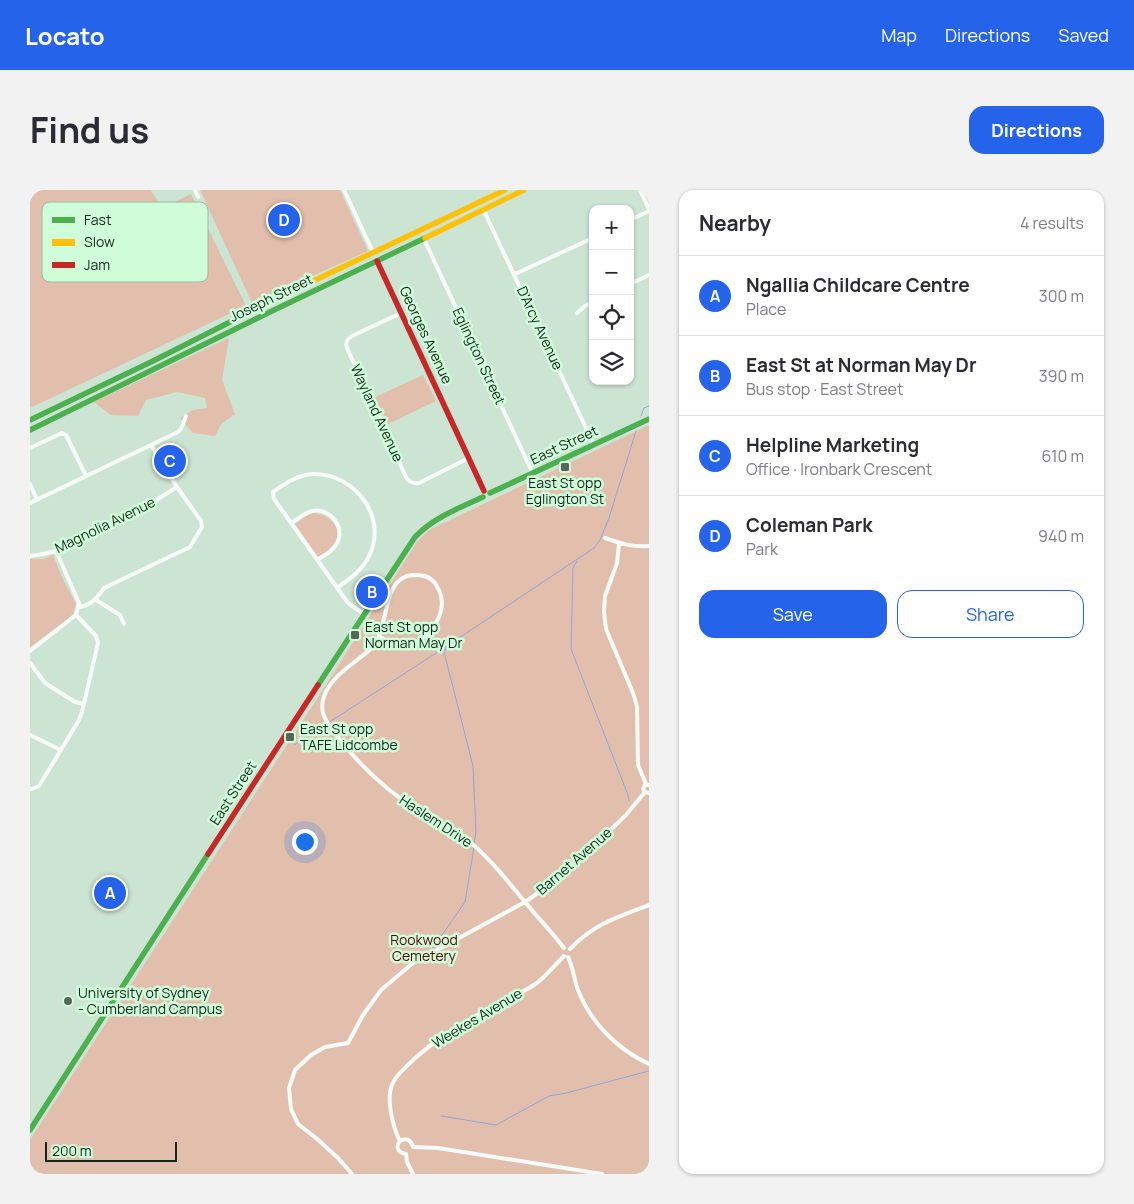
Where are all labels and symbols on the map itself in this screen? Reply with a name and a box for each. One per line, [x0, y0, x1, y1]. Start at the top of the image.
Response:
pin: D [268, 201, 300, 239]
legend [42, 202, 208, 282]
text: Fast [84, 210, 112, 229]
text: Slow [84, 232, 115, 251]
text: Jam [84, 255, 110, 274]
street label: Joseph Street [226, 269, 316, 326]
street label: Georges Avenue [396, 283, 457, 387]
street label: D'Arcy Avenue [513, 283, 568, 373]
street label: Eglington Street [449, 304, 510, 408]
street label: Wayland Avenue [347, 361, 408, 465]
street label: East Street [527, 420, 601, 469]
pin: C [154, 442, 186, 480]
marker: East St opp Eglington St [559, 461, 571, 473]
place label: East St opp Eglington St [526, 473, 605, 508]
street label: Magnolia Avenue [51, 492, 158, 557]
pin: B [356, 573, 388, 611]
place label: East St opp Norman May Dr [365, 617, 462, 652]
marker: East St opp Norman May Dr [349, 629, 361, 641]
place label: East St opp TAFE Lidcombe [300, 719, 398, 754]
marker: East St opp TAFE Lidcombe [284, 731, 296, 743]
street label: East Street [205, 757, 261, 828]
street label: Haslem Drive [396, 790, 476, 851]
street label: Barnet Avenue [532, 823, 615, 899]
your location [292, 829, 318, 855]
pin: A [94, 874, 126, 912]
park label: Rookwood Cemetery [390, 930, 458, 965]
place label: University of Sydney - Cumberland Campus [78, 983, 222, 1018]
street label: Weekes Avenue [428, 983, 525, 1052]
marker: University of Sydney - Cumberland Campus [62, 995, 74, 1007]
scale bar [45, 1139, 178, 1162]

